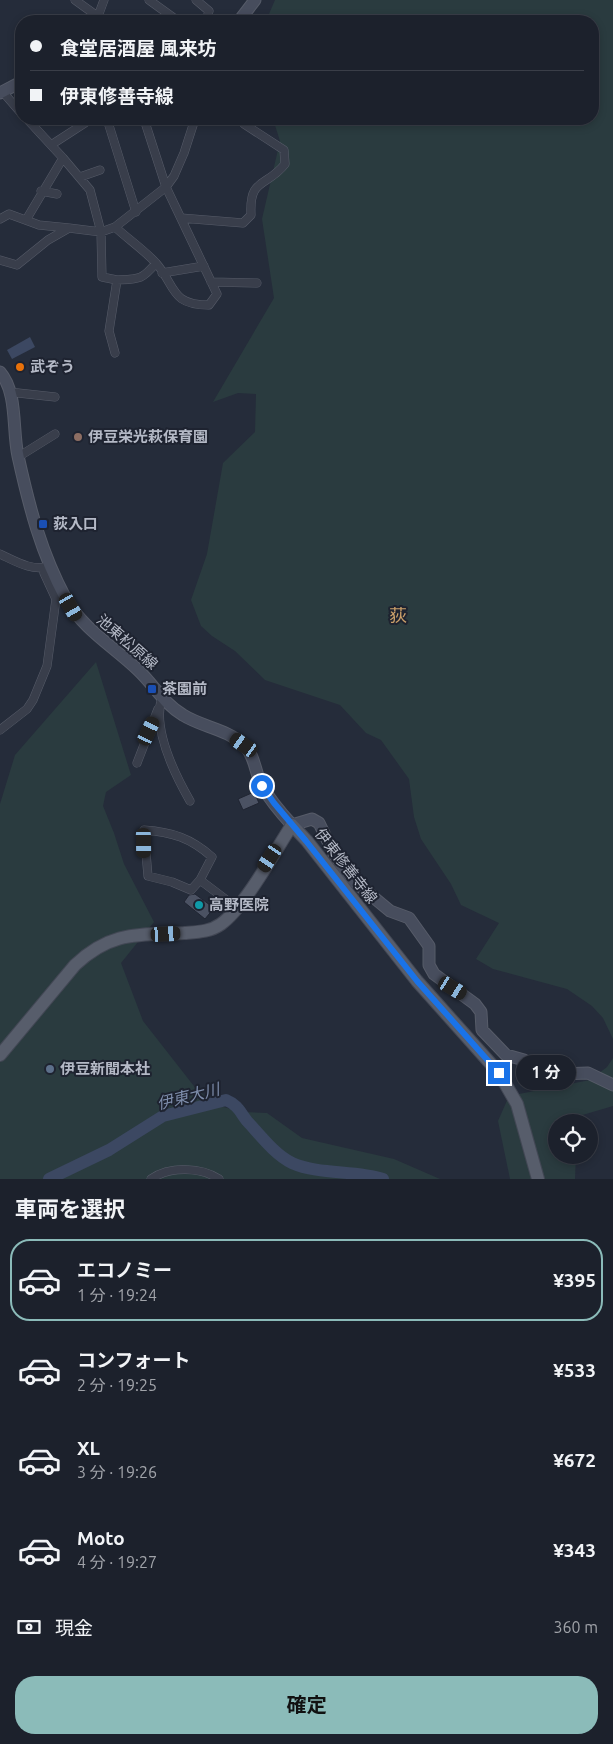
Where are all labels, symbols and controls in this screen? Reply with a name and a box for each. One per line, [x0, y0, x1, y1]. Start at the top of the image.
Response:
text: 食堂居酒屋 風来坊 [60, 37, 217, 59]
text: 伊東修善寺線 [60, 85, 174, 107]
place label: 武ぞう [30, 358, 75, 375]
marker: 武ぞう [14, 361, 26, 373]
place label: 伊豆栄光萩保育園 [88, 428, 208, 445]
marker: 伊豆栄光萩保育園 [72, 431, 84, 443]
place label: 荻入口 [53, 515, 98, 532]
marker: 荻入口 [37, 518, 49, 530]
car [57, 590, 84, 624]
district label: 荻 [389, 605, 407, 625]
street label: 池東松原線 [93, 611, 161, 673]
place label: 茶園前 [162, 680, 207, 697]
marker: 茶園前 [146, 683, 158, 695]
car [135, 714, 162, 748]
car [227, 730, 260, 760]
route start [251, 775, 273, 797]
street label: 伊東修善寺線 [312, 825, 381, 906]
car [136, 828, 151, 858]
car [255, 841, 284, 875]
place label: 高野医院 [209, 896, 269, 913]
marker: 高野医院 [193, 899, 205, 911]
car [150, 926, 181, 942]
car [436, 974, 469, 1002]
callout: 1 分 [516, 1056, 576, 1090]
place label: 伊豆新聞本社 [60, 1060, 150, 1077]
route end [488, 1062, 510, 1084]
marker: 伊豆新聞本社 [44, 1063, 56, 1075]
text: 1 分 [532, 1063, 560, 1081]
water label: 伊東大川 [155, 1079, 223, 1112]
map controls [548, 1114, 598, 1164]
button: locate [548, 1114, 598, 1164]
text: 車両を選択 [15, 1196, 125, 1221]
icon: car [17, 1258, 62, 1303]
text: エコノミー [77, 1259, 172, 1281]
text: ¥395 [553, 1269, 596, 1291]
text: 1 分 · 19:24 [77, 1286, 157, 1304]
icon: car [17, 1348, 62, 1393]
text: コンフォート [77, 1349, 190, 1371]
text: ¥533 [553, 1359, 596, 1381]
text: 2 分 · 19:25 [77, 1376, 157, 1394]
text: XL [77, 1437, 100, 1459]
icon: car [17, 1438, 62, 1483]
text: ¥672 [553, 1449, 596, 1471]
text: 3 分 · 19:26 [77, 1463, 157, 1481]
text: Moto [77, 1527, 125, 1549]
icon: car [17, 1528, 62, 1573]
text: ¥343 [553, 1539, 596, 1561]
text: 4 分 · 19:27 [77, 1553, 157, 1571]
icon: cash [15, 1613, 43, 1641]
text: 現金 [55, 1617, 93, 1639]
text: 360 m [553, 1618, 598, 1636]
button: 確定 [15, 1676, 598, 1734]

